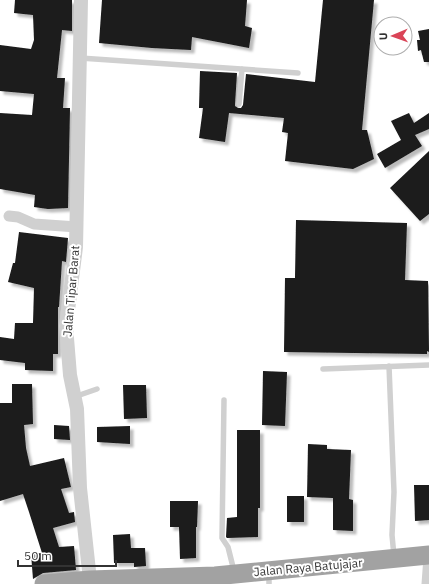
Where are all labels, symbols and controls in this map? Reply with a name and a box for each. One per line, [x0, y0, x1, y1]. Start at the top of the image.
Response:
north arrow [373, 16, 413, 56]
text: U [376, 32, 390, 40]
street label: Jalan Tipar Barat [60, 245, 82, 337]
scale bar [18, 542, 116, 568]
text: 50 m [24, 548, 52, 563]
street label: Jalan Raya Batujajar [253, 555, 364, 579]

